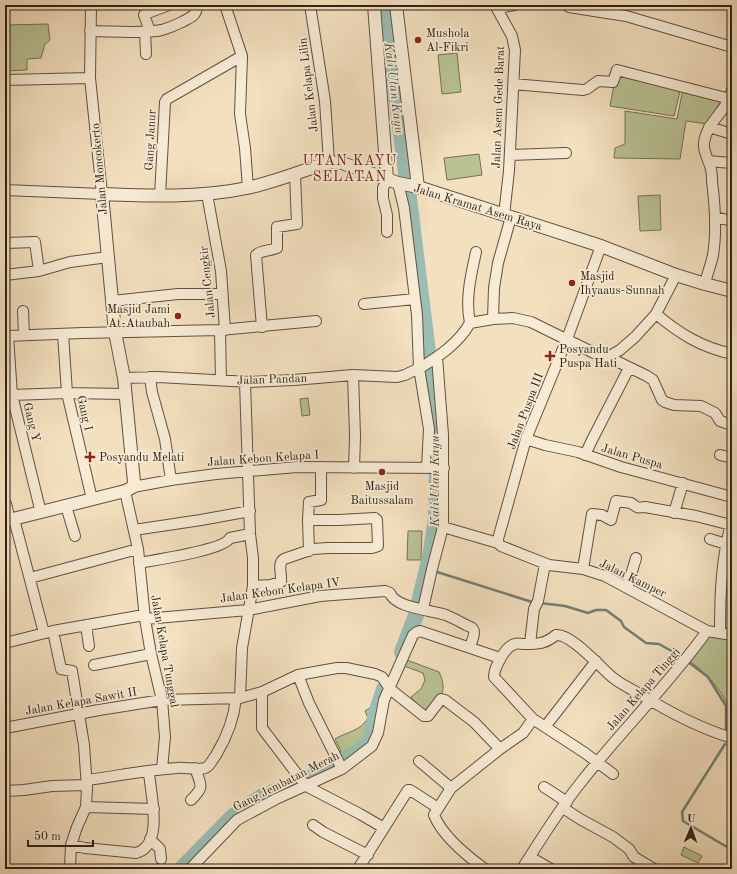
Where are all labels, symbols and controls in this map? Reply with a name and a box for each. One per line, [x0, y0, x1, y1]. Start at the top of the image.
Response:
place label: Mushola Al-Fikri [426, 28, 469, 54]
marker: Mushola Al-Fikri [413, 35, 423, 45]
street label: Jalan Kelapa Lilin [297, 37, 321, 133]
water label: Kali Utan Kayu [381, 41, 406, 135]
street label: Jalan Asem Gede Barat [491, 45, 507, 169]
street label: Gang Janur [143, 109, 159, 171]
street label: Jalan Moncokerto [90, 123, 110, 215]
district label: UTAN KAYU SELATAN [303, 154, 397, 184]
street label: Jalan Kramat Asem Raya [412, 183, 543, 233]
street label: Jalan Cengkir [198, 245, 218, 318]
place label: Masjid Ihyaaus-Sunnah [580, 271, 665, 297]
marker: Masjid Ihyaaus-Sunnah [567, 278, 577, 288]
place label: Masjid Jami At-Ataubah [107, 304, 170, 330]
marker: Masjid Jami At-Ataubah [173, 311, 183, 321]
place label: Posyandu Puspa Hati [559, 344, 617, 370]
marker: Posyandu Puspa Hati [544, 350, 556, 362]
street label: Jalan Puspa III [506, 371, 546, 451]
street label: Jalan Pandan [237, 373, 308, 387]
street label: Gang I [74, 395, 94, 432]
street label: Gang Y [20, 402, 42, 443]
water label: Kali Utan Kayu [429, 435, 442, 528]
street label: Jalan Puspa [600, 442, 664, 471]
street label: Jalan Kebon Kelapa I [207, 449, 320, 469]
marker: Posyandu Melati [84, 451, 96, 463]
place label: Posyandu Melati [99, 452, 184, 464]
marker: Masjid Baitussalam [377, 467, 387, 477]
place label: Masjid Baitussalam [350, 481, 414, 507]
street label: Jalan Kamper [597, 558, 668, 600]
street label: Jalan Kebon Kelapa IV [219, 577, 341, 605]
street label: Jalan Kelapa Tunggal [148, 594, 180, 708]
street label: Jalan Kelapa Tinggi [605, 646, 683, 733]
street label: Jalan Kelapa Sawit II [24, 686, 138, 718]
street label: Gang Jembatan Merah [231, 750, 342, 814]
north arrow [671, 808, 711, 848]
text: U [687, 814, 696, 825]
scale bar [28, 822, 93, 848]
text: 50 m [34, 830, 61, 843]

